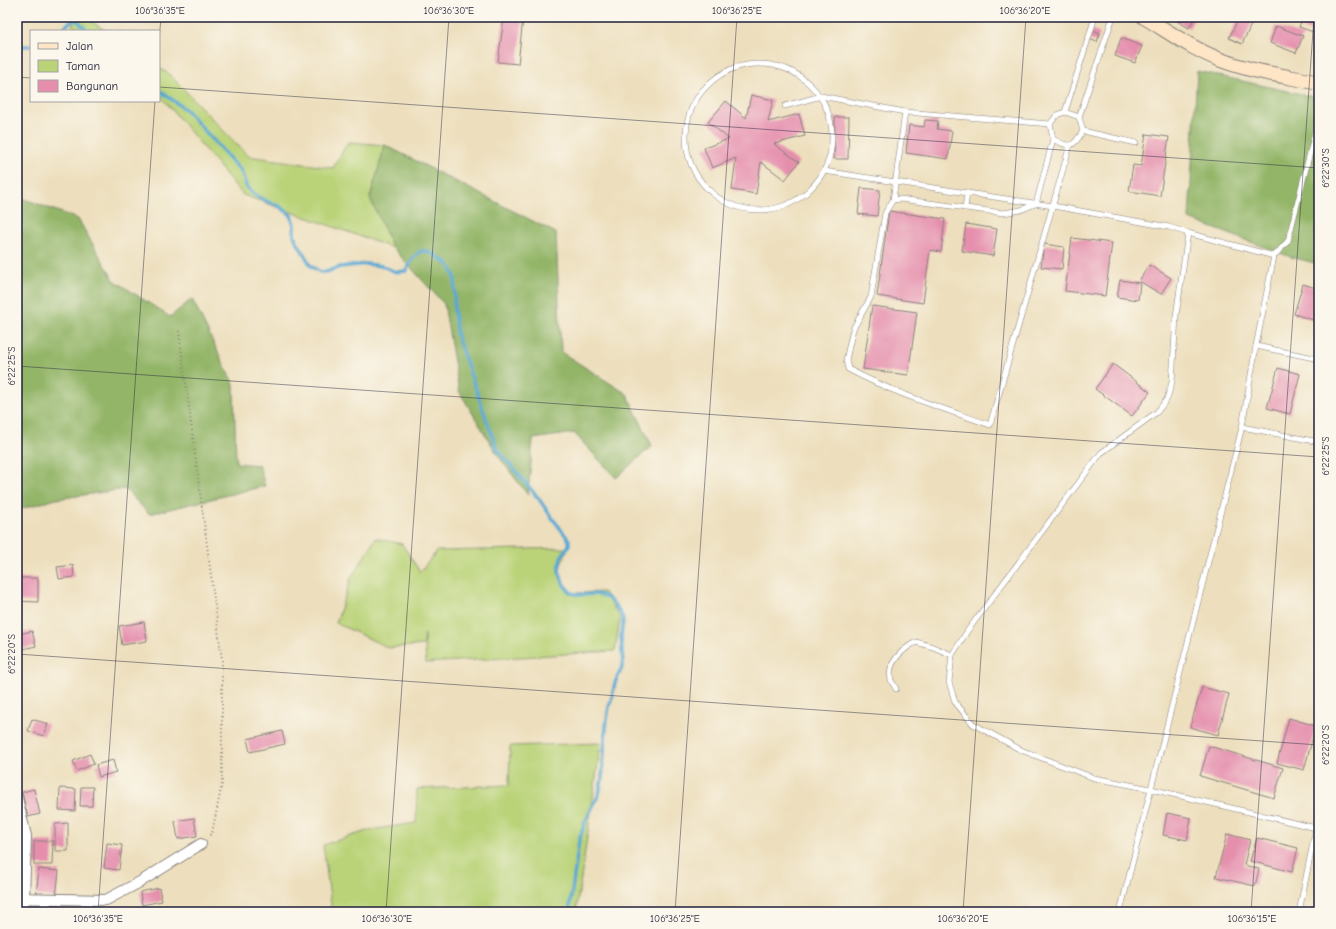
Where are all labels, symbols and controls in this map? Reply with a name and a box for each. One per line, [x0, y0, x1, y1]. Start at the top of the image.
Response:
text: 106°36'35"E [135, 5, 185, 17]
text: 106°36'30"E [424, 5, 474, 17]
text: 106°36'25"E [712, 5, 762, 17]
text: 106°36'20"E [1000, 5, 1050, 17]
legend [30, 30, 160, 102]
text: Jalan [66, 39, 93, 53]
text: Taman [66, 59, 100, 73]
text: Bangunan [66, 79, 118, 93]
text: 6°22'30"S [1320, 148, 1332, 188]
text: 6°22'25"S [6, 346, 18, 386]
text: 6°22'25"S [1320, 436, 1332, 476]
text: 6°22'20"S [6, 634, 18, 674]
text: 6°22'20"S [1320, 725, 1332, 765]
text: 106°36'35"E [73, 913, 123, 925]
text: 106°36'30"E [362, 913, 412, 925]
text: 106°36'25"E [650, 913, 700, 925]
text: 106°36'20"E [938, 913, 988, 925]
text: 106°36'15"E [1228, 913, 1276, 925]

